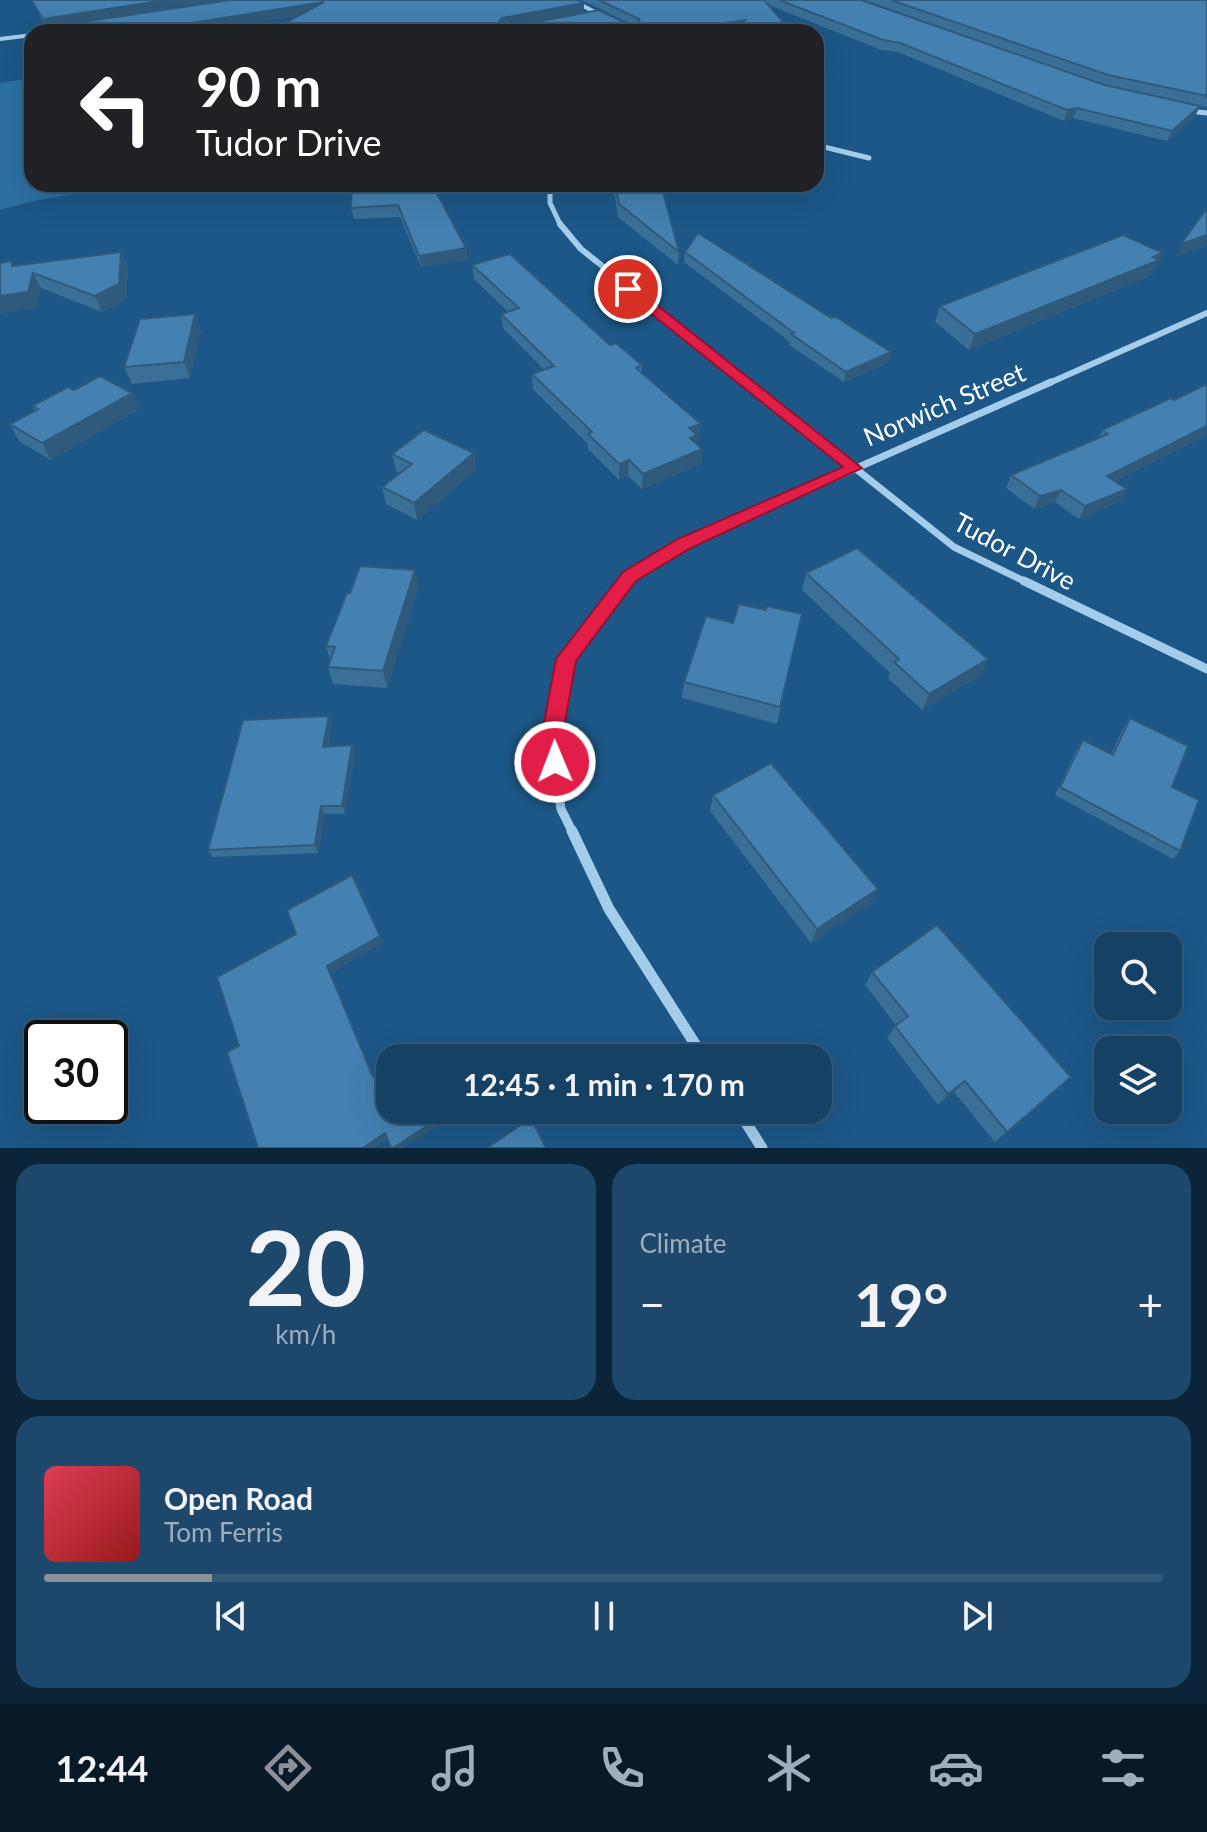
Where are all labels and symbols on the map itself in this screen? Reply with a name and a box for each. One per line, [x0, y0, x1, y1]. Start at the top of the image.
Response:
pin [594, 255, 662, 323]
street label: Norwich Street [858, 355, 1030, 452]
street label: Tudor Drive [948, 505, 1082, 597]
position arrow [513, 720, 597, 804]
speed limit sign: 30 [24, 1020, 128, 1124]

